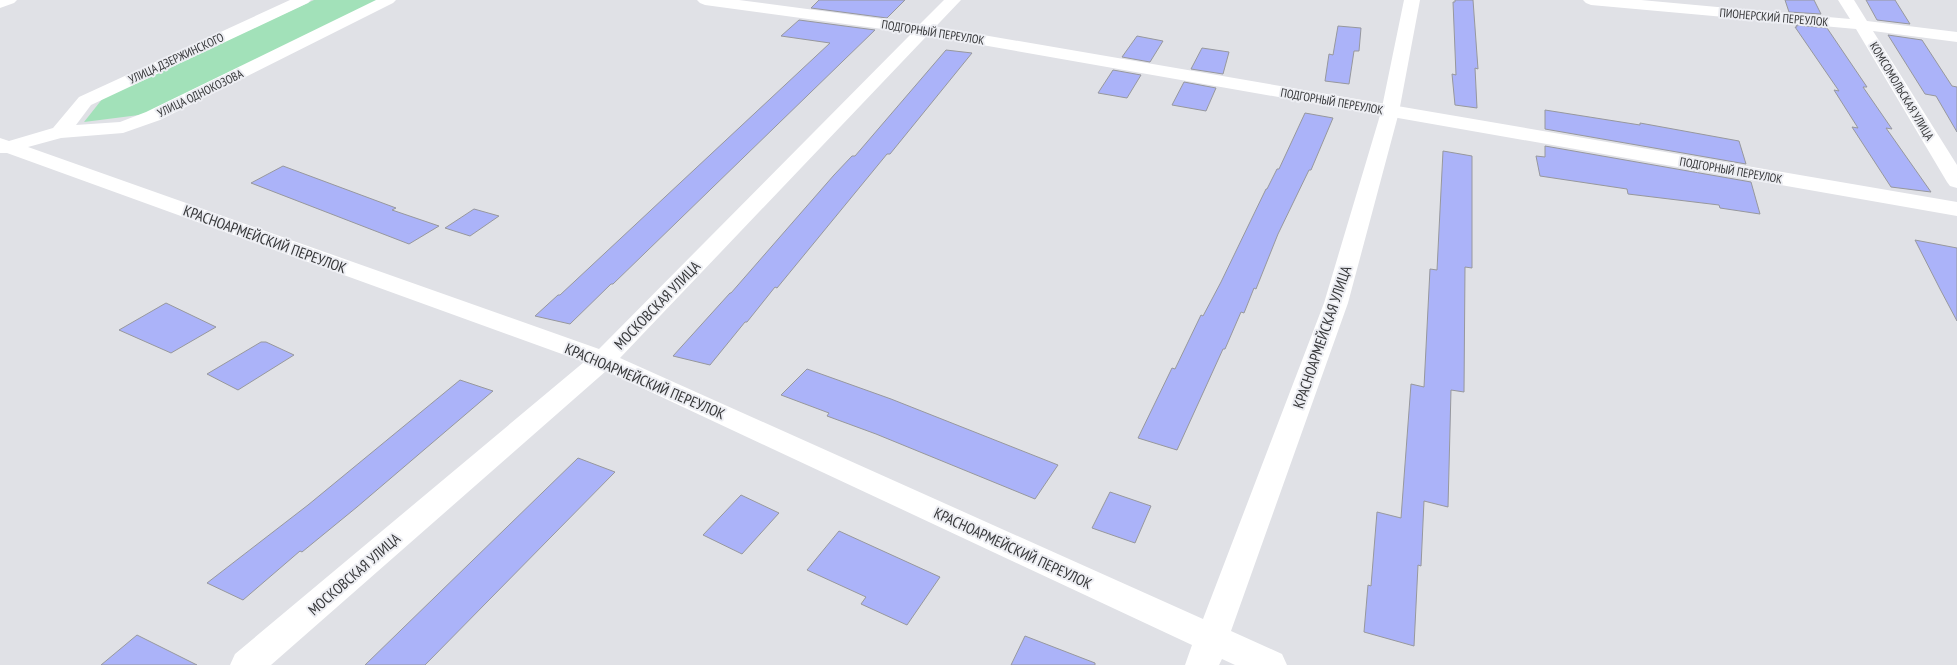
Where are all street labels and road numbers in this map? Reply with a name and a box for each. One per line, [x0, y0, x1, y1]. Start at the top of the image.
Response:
street label: ПИОНЕРСКИЙ ПЕРЕУЛОК [1719, 5, 1829, 29]
street label: ПОДГОРНЫЙ ПЕРЕУЛОК [880, 16, 986, 48]
street label: УЛИЦА ДЗЕРЖИНСКОГО [126, 29, 226, 87]
street label: КОМСОМОЛЬСКАЯ УЛИЦА [1867, 39, 1938, 143]
street label: УЛИЦА ОДНОКОЗОВА [155, 66, 246, 120]
street label: ПОДГОРНЫЙ ПЕРЕУЛОК [1280, 85, 1385, 117]
street label: ПОДГОРНЫЙ ПЕРЕУЛОК [1679, 154, 1784, 186]
street label: КРАСНОАРМЕЙСКИЙ ПЕРЕУЛОК [181, 201, 350, 278]
street label: МОСКОВСКАЯ УЛИЦА [610, 256, 705, 353]
street label: КРАСНОАРМЕЙСКАЯ УЛИЦА [1289, 262, 1356, 411]
street label: КРАСНОАРМЕЙСКИЙ ПЕРЕУЛОК [562, 339, 728, 424]
street label: КРАСНОАРМЕЙСКИЙ ПЕРЕУЛОК [931, 503, 1096, 593]
street label: МОСКОВСКАЯ УЛИЦА [304, 528, 405, 619]

